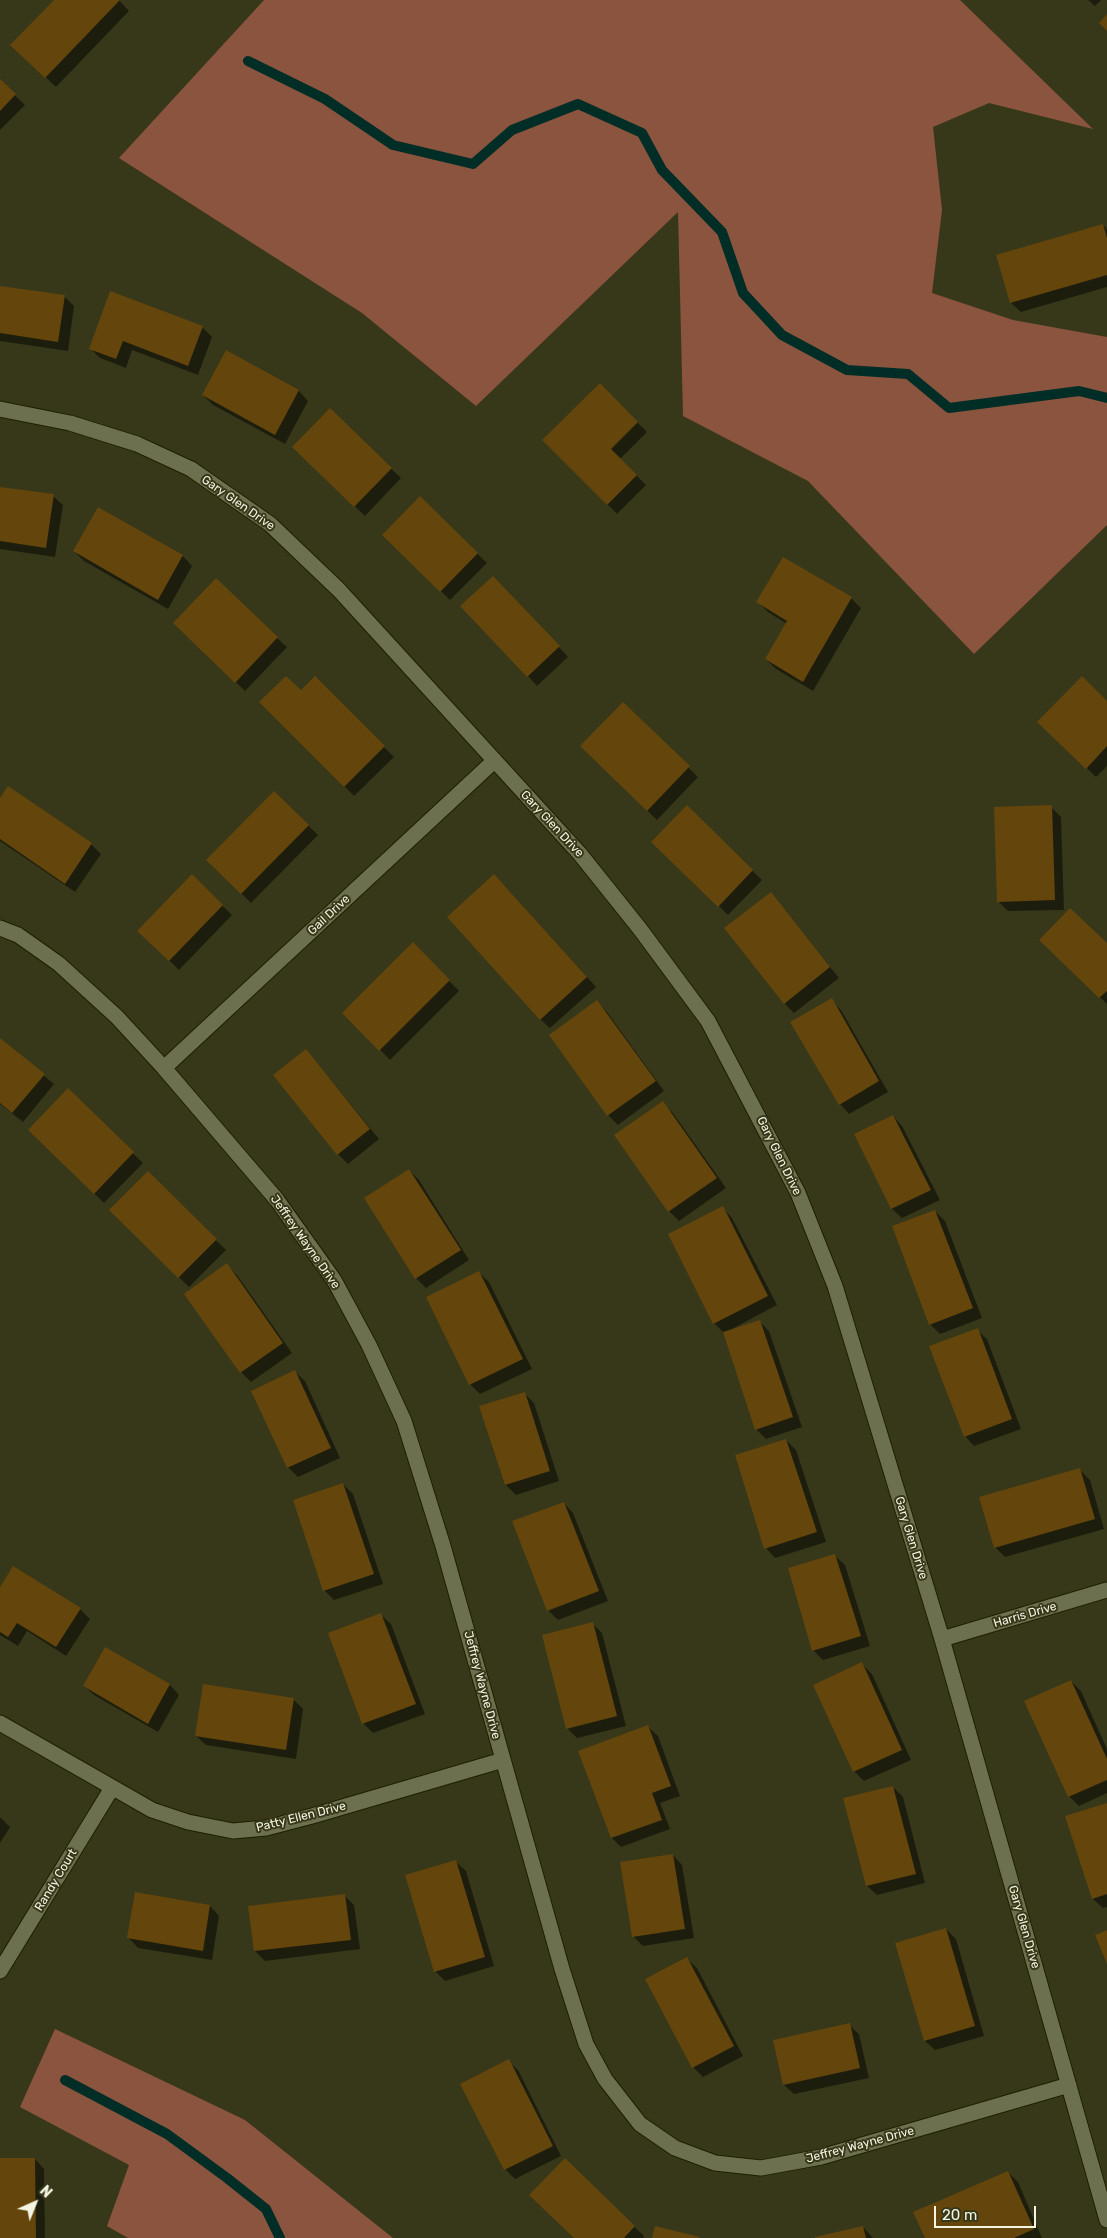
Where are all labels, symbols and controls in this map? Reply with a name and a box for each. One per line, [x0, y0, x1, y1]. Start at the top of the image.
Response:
street label: Gary Glen Drive [199, 472, 277, 534]
street label: Gary Glen Drive [517, 788, 587, 860]
street label: Gail Drive [305, 892, 353, 938]
street label: Gary Glen Drive [754, 1114, 804, 1198]
street label: Jeffrey Wayne Drive [267, 1192, 343, 1292]
street label: Gary Glen Drive [892, 1495, 930, 1581]
street label: Harris Drive [992, 1599, 1058, 1631]
street label: Jeffrey Wayne Drive [461, 1629, 503, 1741]
street label: Patty Ellen Drive [255, 1799, 347, 1835]
street label: Randy Court [32, 1846, 80, 1914]
street label: Gary Glen Drive [1005, 1884, 1043, 1970]
street label: Jeffrey Wayne Drive [804, 2124, 916, 2166]
north arrow [10, 2178, 60, 2228]
text: N [36, 2182, 55, 2201]
scale bar [937, 2196, 1040, 2228]
text: 20 m [942, 2206, 977, 2224]

